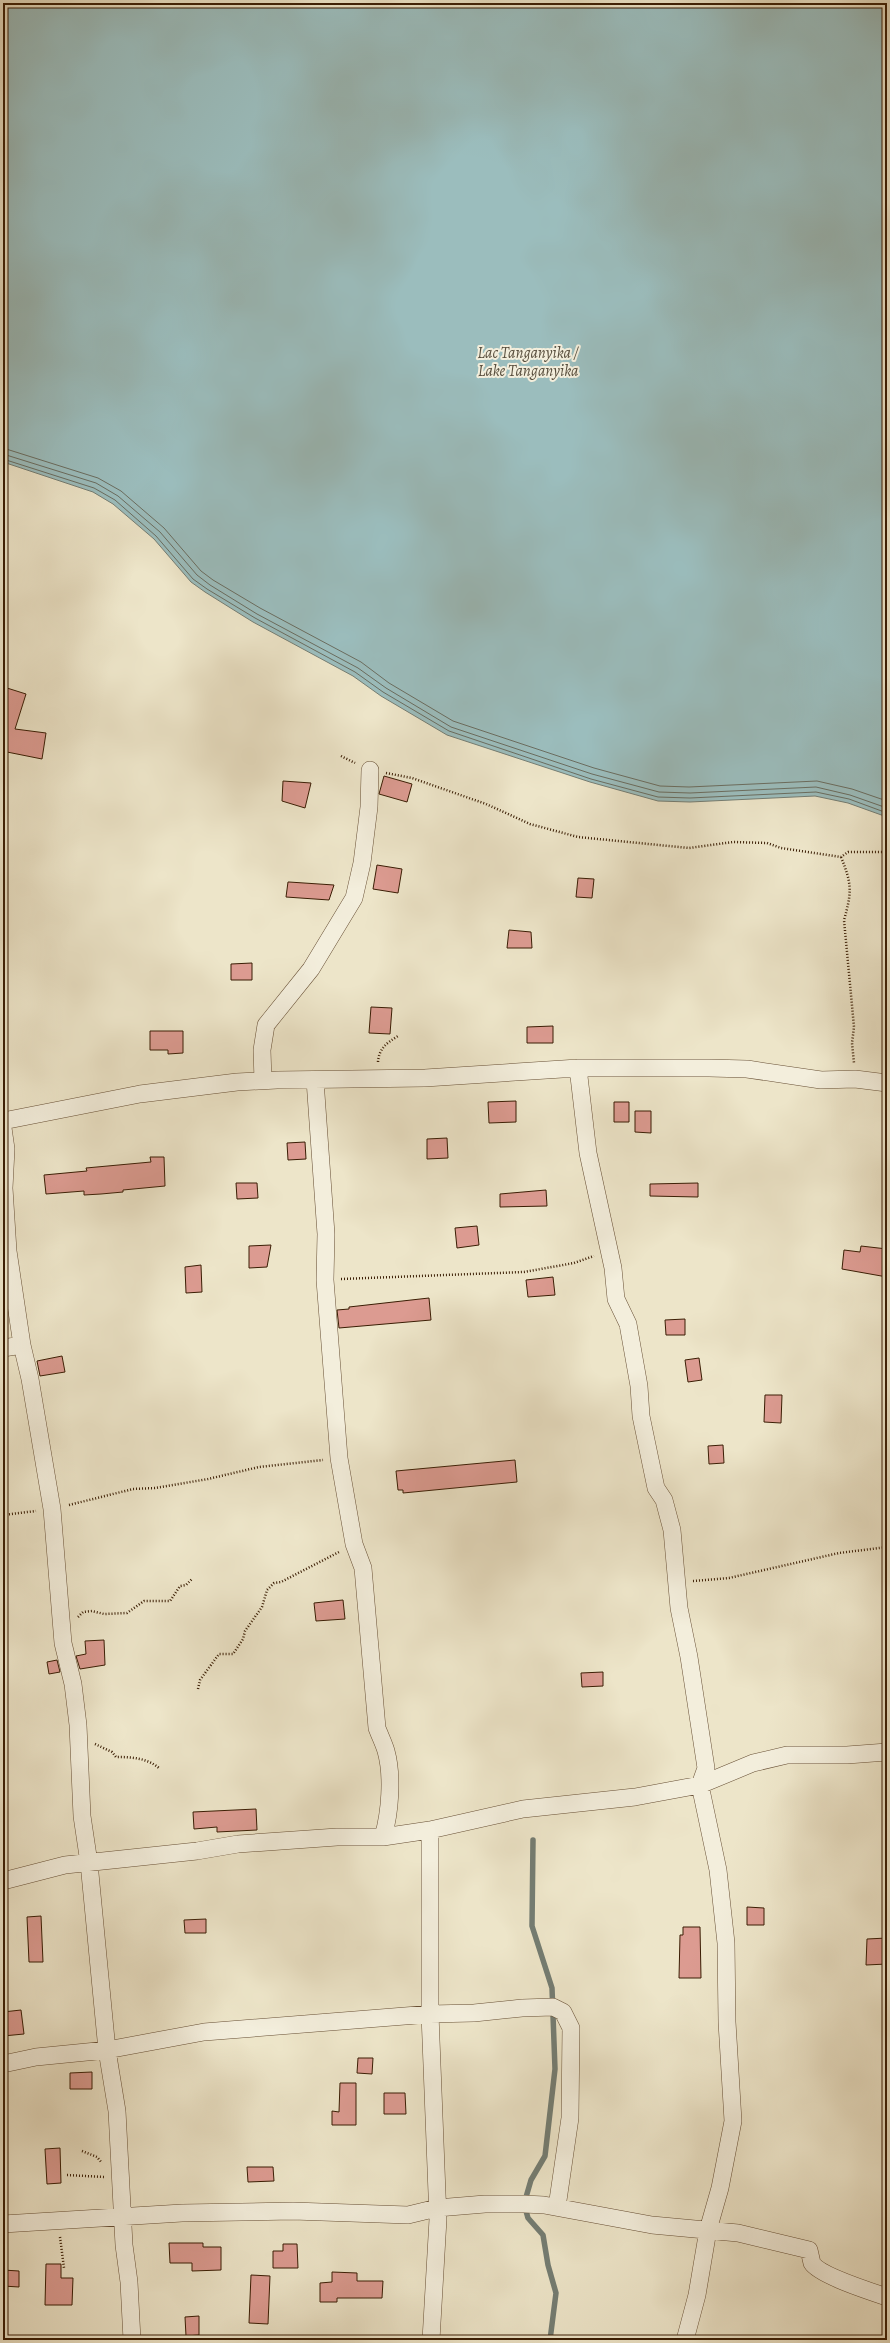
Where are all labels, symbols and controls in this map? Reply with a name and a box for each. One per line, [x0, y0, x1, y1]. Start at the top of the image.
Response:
water label: Lac Tanganyika / Lake Tanganyika [477, 342, 580, 382]

